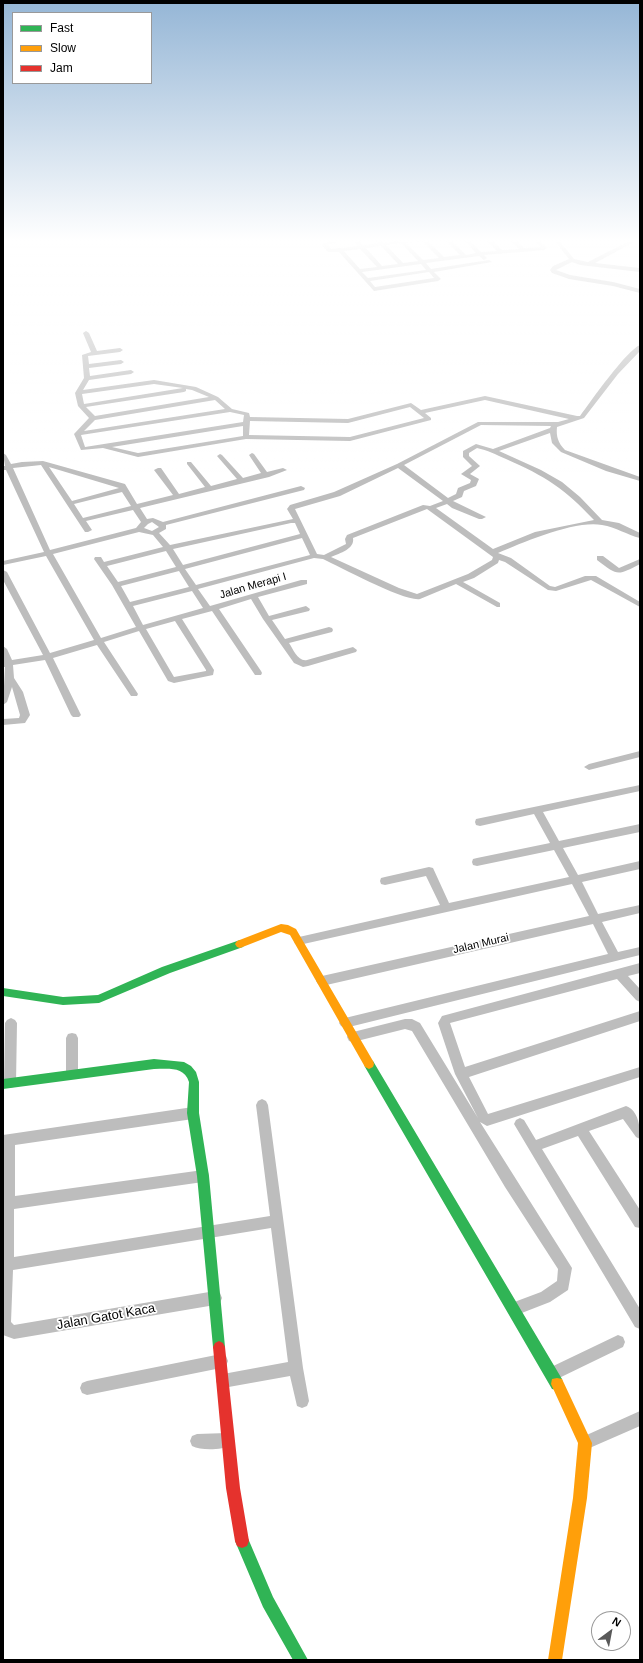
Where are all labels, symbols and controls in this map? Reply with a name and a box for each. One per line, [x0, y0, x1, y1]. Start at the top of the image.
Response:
legend [12, 12, 152, 84]
text: Fast [50, 21, 73, 35]
text: Slow [50, 41, 76, 55]
text: Jam [50, 61, 73, 75]
street label: Jalan Merapi I [218, 570, 288, 602]
street label: Jalan Murai [452, 931, 510, 957]
street label: Jalan Gatot Kaca [56, 1301, 156, 1333]
north arrow [591, 1611, 631, 1651]
text: N [610, 1614, 623, 1629]

